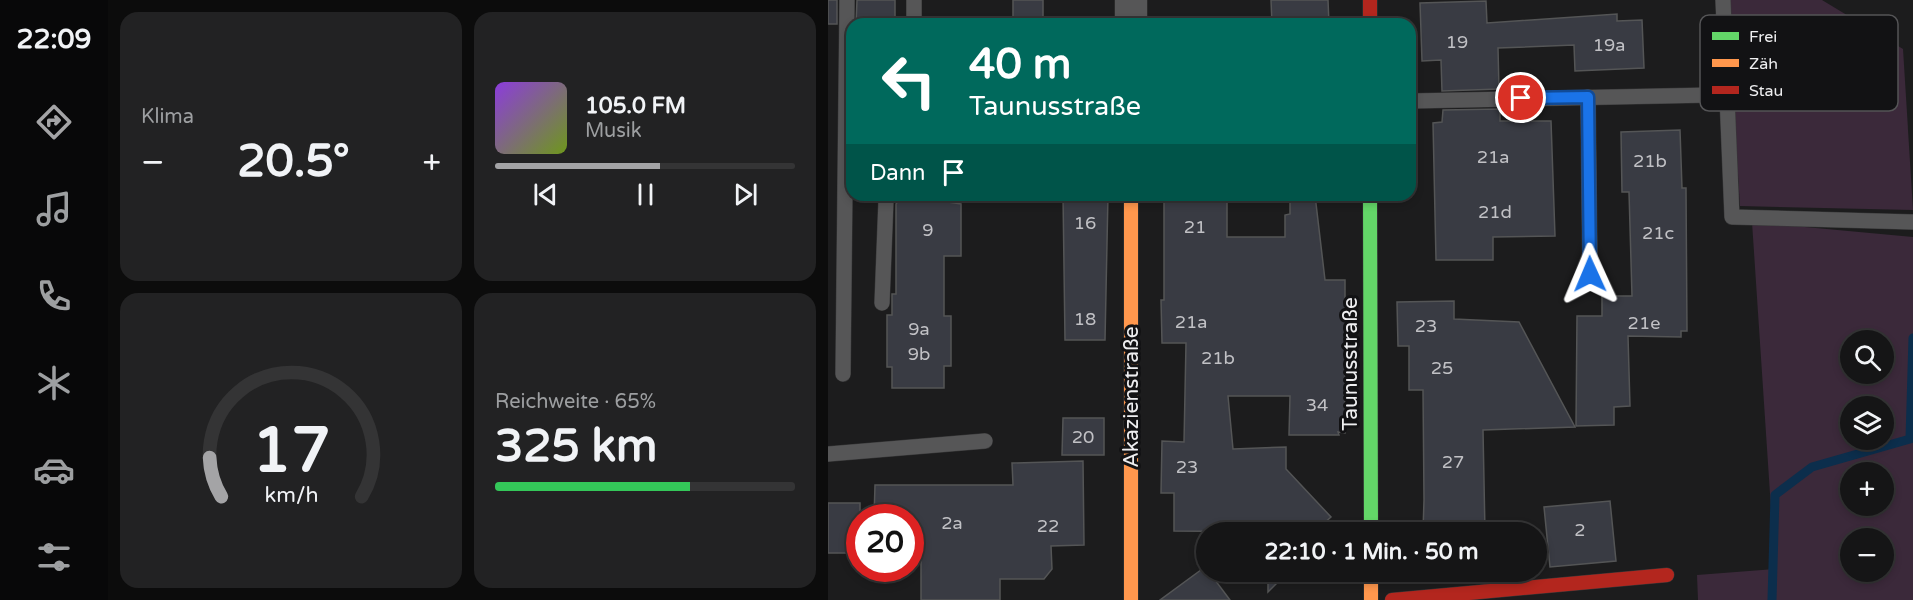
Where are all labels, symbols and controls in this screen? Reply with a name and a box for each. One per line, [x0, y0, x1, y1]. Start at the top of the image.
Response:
legend [1700, 15, 1898, 111]
text: 22:09 [17, 23, 91, 56]
text: Frei [1749, 27, 1777, 47]
house number: 19 [1446, 31, 1468, 53]
house number: 19a [1593, 34, 1625, 56]
text: 40 m [969, 39, 1071, 90]
icon: left [870, 42, 948, 120]
text: Zäh [1749, 54, 1778, 74]
pin [1495, 72, 1546, 123]
icon: arrive [1504, 81, 1537, 114]
text: Stau [1749, 81, 1783, 101]
text: Taunusstraße [969, 90, 1141, 123]
text: 105.0 FM [585, 93, 686, 119]
icon: directions [33, 101, 75, 143]
text: Klima [141, 105, 194, 129]
text: Musik [585, 119, 642, 143]
text: 20.5° [237, 135, 350, 189]
text: − [141, 143, 165, 182]
text: + [422, 143, 441, 182]
house number: 21a [1477, 146, 1509, 168]
house number: 21b [1633, 150, 1667, 172]
icon: arrive [937, 156, 970, 189]
text: Dann [870, 160, 925, 186]
icon: previous [529, 178, 562, 211]
icon: pause [629, 178, 662, 211]
icon: next [729, 178, 762, 211]
icon: music [33, 188, 75, 230]
house number: 21d [1478, 201, 1512, 223]
house number: 16 [1074, 212, 1096, 234]
house number: 21 [1184, 216, 1206, 238]
house number: 9 [922, 219, 934, 241]
house number: 21c [1642, 222, 1674, 244]
position arrow [1558, 242, 1622, 306]
icon: phone [33, 275, 75, 317]
street label: Taunusstraße [1338, 297, 1363, 431]
house number: 18 [1074, 308, 1096, 330]
house number: 21a [1175, 311, 1207, 333]
house number: 21e [1628, 312, 1660, 334]
house number: 23 [1415, 315, 1437, 337]
house number: 9a [908, 318, 930, 340]
street label: Akazienstraße [1119, 326, 1144, 468]
map controls [1840, 330, 1894, 582]
button: search [1840, 330, 1894, 384]
house number: 9b [908, 343, 930, 365]
house number: 21b [1201, 347, 1235, 369]
house number: 25 [1431, 357, 1453, 379]
icon: climate [33, 362, 75, 404]
text: Reichweite · 65% [495, 390, 656, 414]
house number: 34 [1306, 394, 1328, 416]
button: layers [1840, 396, 1894, 450]
text: 17 [252, 414, 330, 489]
text: 325 km [495, 420, 657, 474]
house number: 20 [1072, 426, 1094, 448]
icon: car [33, 449, 75, 491]
house number: 27 [1442, 451, 1464, 473]
house number: 23 [1176, 456, 1198, 478]
button: + [1840, 462, 1894, 516]
text: km/h [264, 483, 318, 509]
speed limit sign: 20 [846, 504, 924, 582]
house number: 2a [941, 512, 963, 534]
house number: 22 [1037, 515, 1059, 537]
house number: 2 [1574, 519, 1586, 541]
button: − [1840, 528, 1894, 582]
icon: filters [33, 536, 75, 578]
text: 22:10 · 1 Min. · 50 m [1264, 539, 1479, 565]

